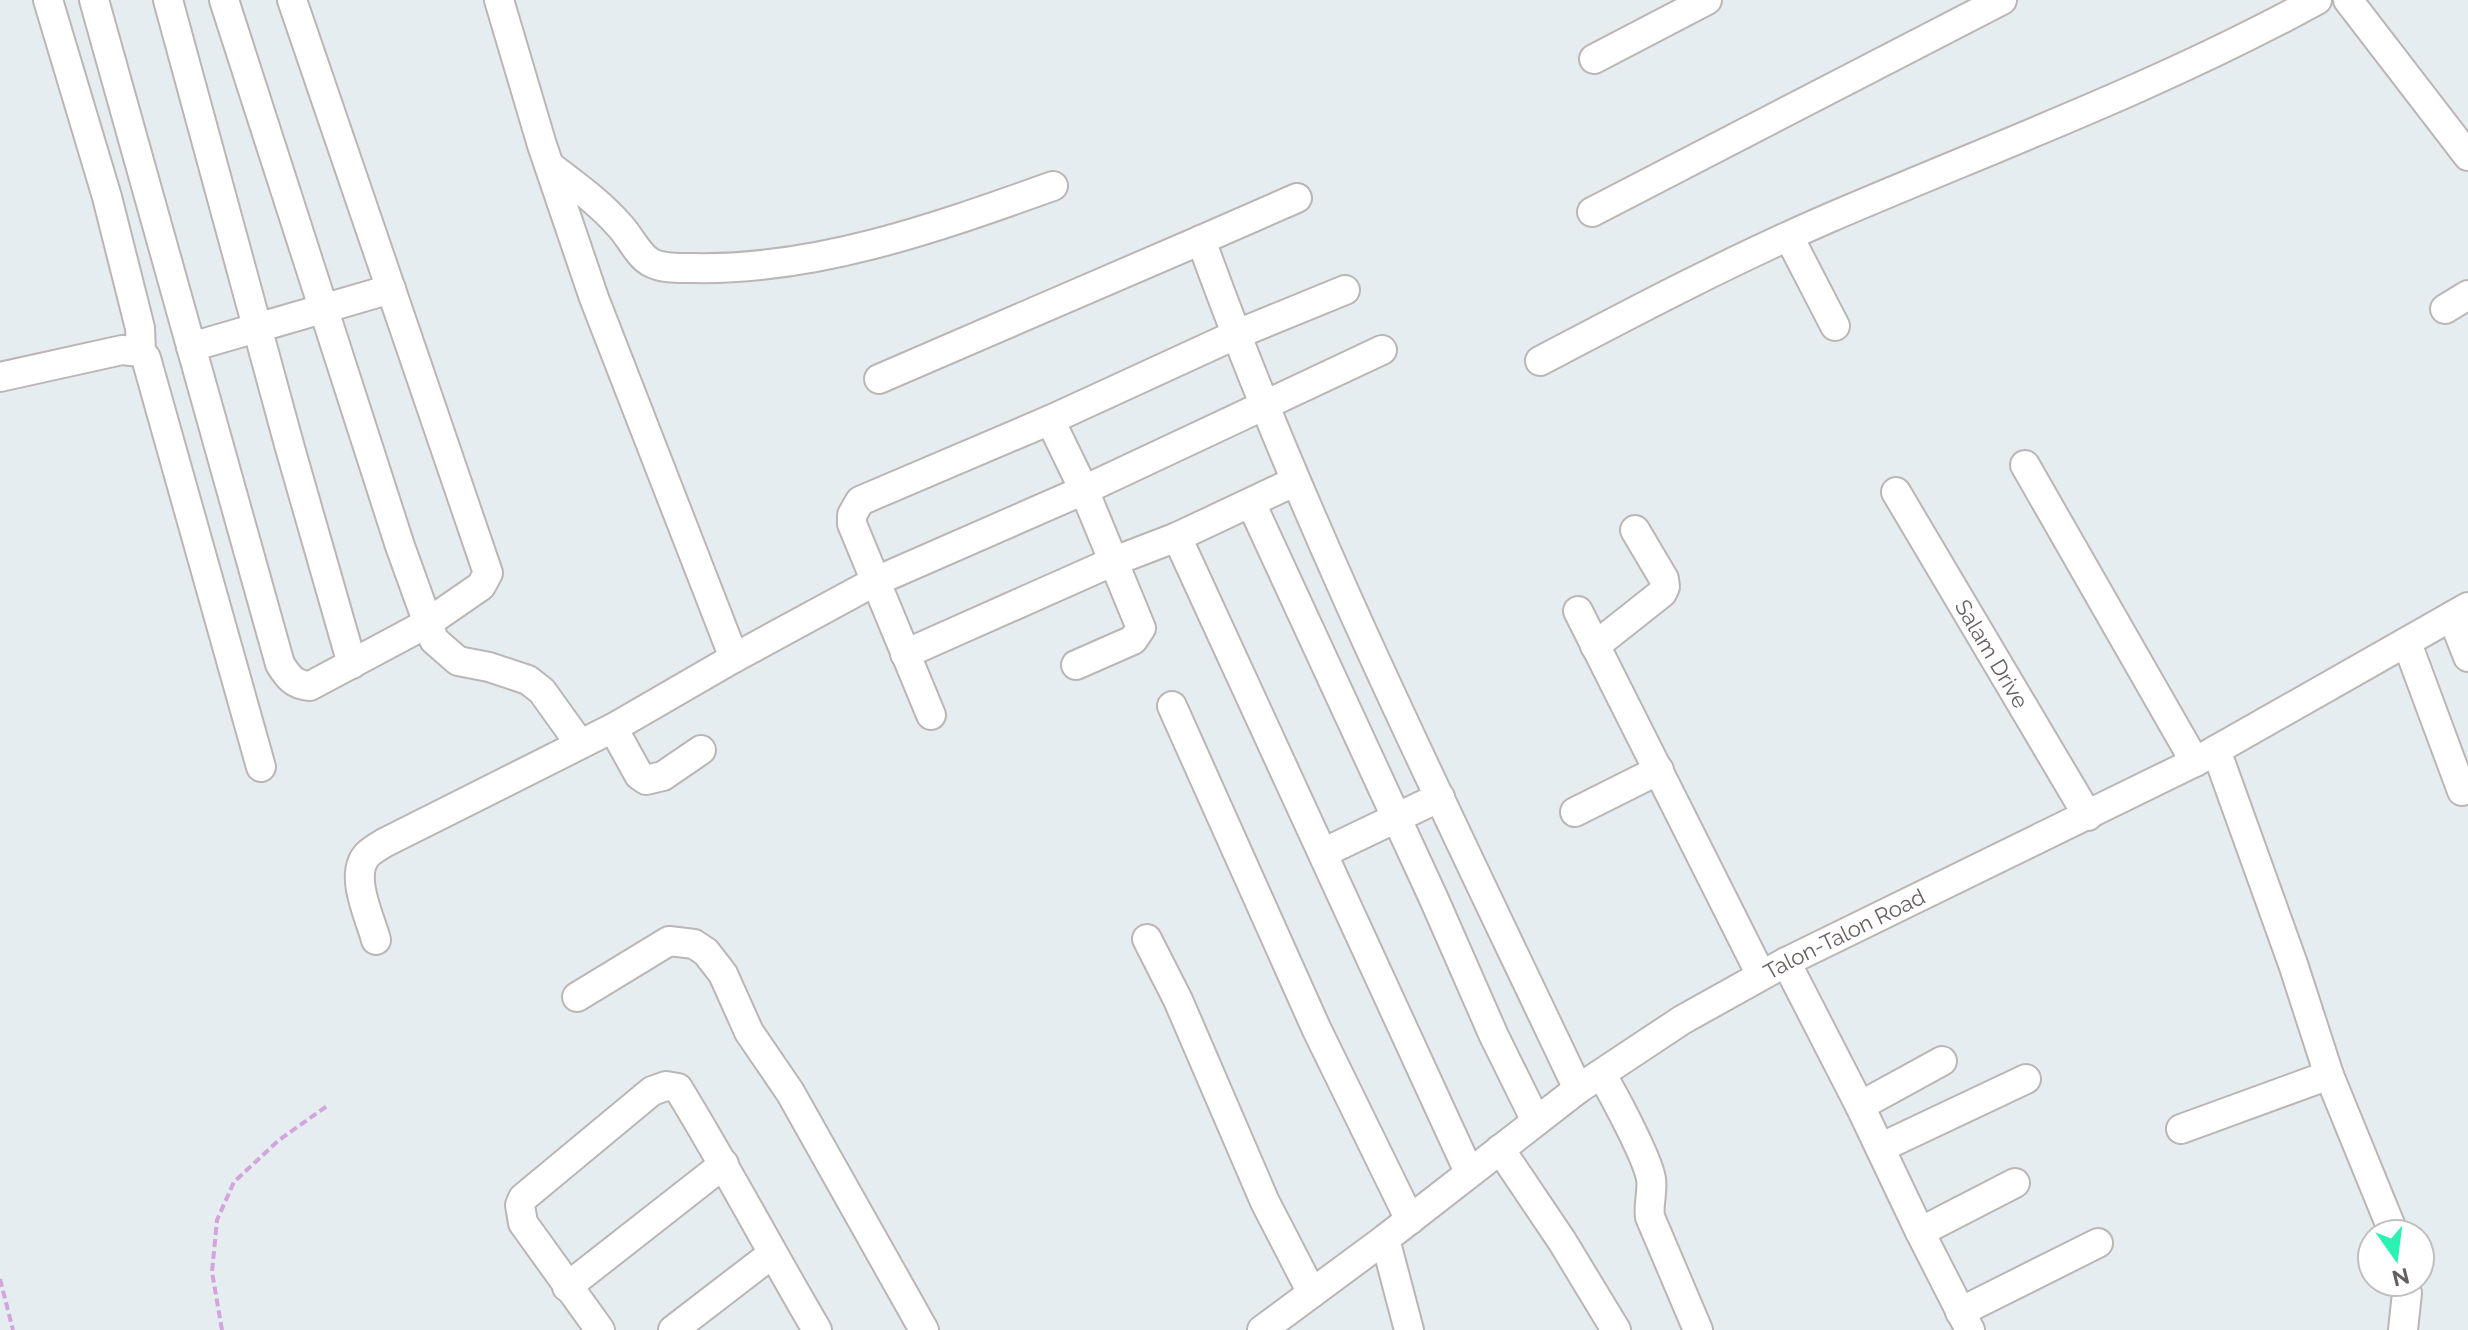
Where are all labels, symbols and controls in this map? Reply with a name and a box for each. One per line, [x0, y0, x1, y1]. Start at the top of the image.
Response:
street label: Salam Drive [1950, 595, 2034, 713]
street label: Talon-Talon Road [1759, 883, 1929, 985]
north arrow [2356, 1218, 2436, 1298]
text: N [2390, 1263, 2412, 1292]

